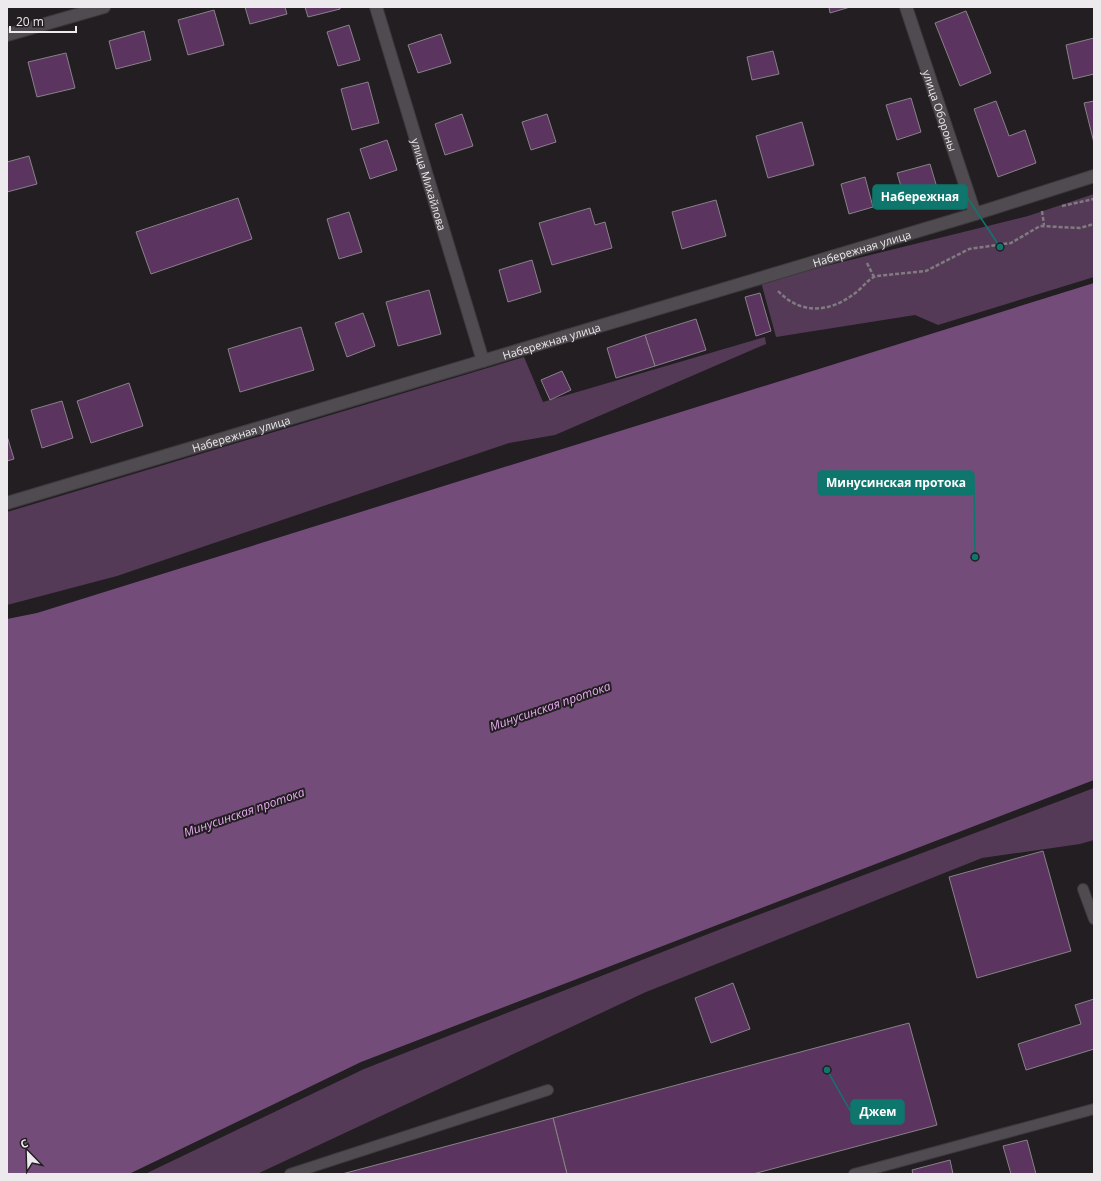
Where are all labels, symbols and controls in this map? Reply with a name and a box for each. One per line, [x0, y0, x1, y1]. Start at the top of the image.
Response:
scale bar [10, 8, 76, 34]
text: 20 m [16, 13, 44, 30]
street label: улица Обороны [920, 68, 961, 153]
street label: улица Михайлова [408, 136, 451, 232]
callout: Набережная [873, 185, 967, 209]
text: Набережная [881, 188, 959, 205]
street label: Набережная улица [811, 226, 913, 270]
street label: Набережная улица [500, 319, 602, 362]
street label: Набережная улица [190, 411, 292, 455]
callout: Минусинская протока [818, 471, 974, 495]
text: Минусинская протока [826, 474, 966, 491]
water label: Минусинская протока [487, 677, 613, 735]
water label: Минусинская протока [181, 783, 307, 841]
callout: Джем [851, 1100, 904, 1124]
text: Джем [860, 1103, 896, 1120]
north arrow [8, 1133, 48, 1173]
text: С [18, 1135, 30, 1152]

